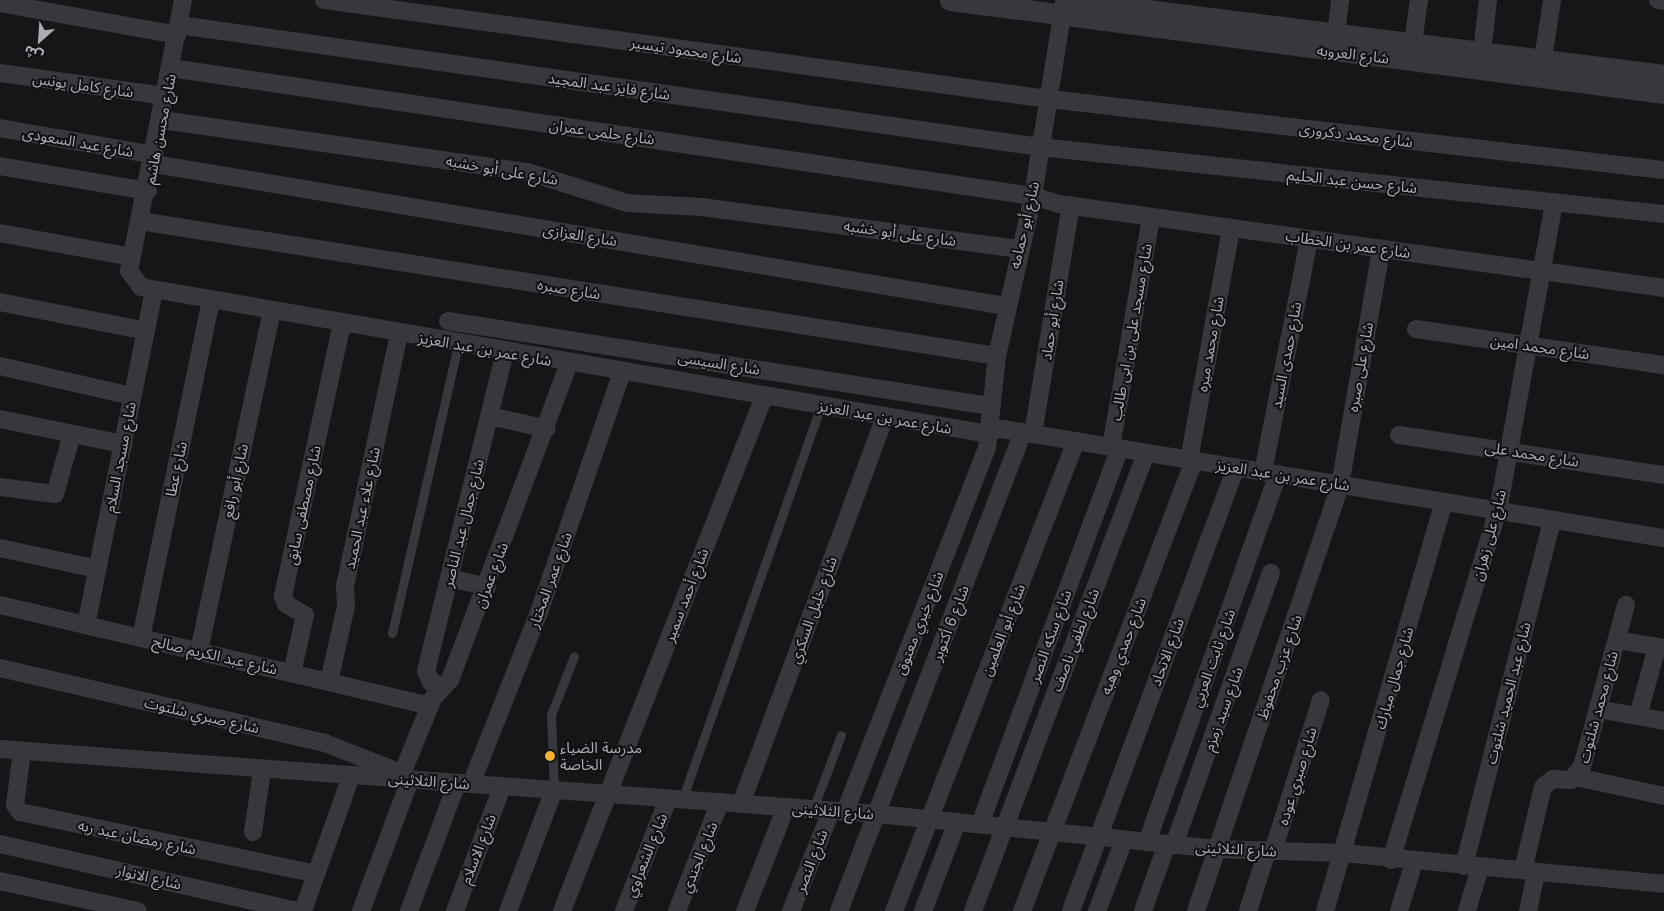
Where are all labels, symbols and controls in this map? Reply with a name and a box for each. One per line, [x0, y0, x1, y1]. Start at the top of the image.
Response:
north arrow [15, 15, 65, 65]
street label: شارع محمود تيسير [629, 33, 743, 67]
street label: شارع العروبه [1316, 41, 1390, 67]
text: ش [21, 42, 46, 66]
street label: شارع كامل يونس [31, 69, 135, 101]
street label: شارع فايز عبد المجيد [547, 69, 671, 103]
street label: شارع محسن هاشم [140, 72, 180, 186]
street label: شارع حلمى عمران [548, 116, 656, 148]
street label: شارع محمد دكرورى [1298, 119, 1414, 151]
street label: شارع عيد السعودى [21, 123, 135, 161]
street label: شارع على أبو خشبه [444, 151, 560, 189]
street label: شارع حسن عبد الحليم [1286, 165, 1418, 197]
street label: شارع أبو حمامه [1005, 179, 1043, 271]
street label: شارع على أبو خشبه [842, 216, 958, 250]
street label: شارع العزازى [542, 220, 618, 250]
street label: شارع عمر بن الخطاب [1284, 226, 1412, 262]
street label: شارع مسجد على بن ابى طالب [1107, 242, 1155, 422]
street label: شارع صبره [536, 275, 602, 303]
street label: شارع أبو حماد [1037, 278, 1067, 362]
street label: شارع محمد ميره [1193, 295, 1227, 393]
street label: شارع حمدى السيد [1267, 300, 1305, 410]
street label: شارع على صبره [1343, 321, 1377, 413]
street label: شارع عمر بن عبد العزيز [417, 328, 553, 370]
street label: شارع محمد امين [1489, 331, 1591, 363]
street label: شارع السيسى [677, 348, 761, 378]
street label: شارع عمر بن عبد العزيز [817, 396, 953, 438]
street label: شارع مسجد السلام [100, 400, 140, 514]
street label: شارع محمد على [1484, 438, 1580, 470]
street label: شارع عطا [161, 440, 191, 498]
street label: شارع أبو رافع [218, 442, 252, 520]
street label: شارع مصطفى سابق [282, 444, 324, 566]
street label: شارع علاء عبد الحميد [340, 445, 384, 571]
street label: شارع عمر بن عبد العزيز [1215, 456, 1351, 494]
street label: شارع جمال عبد الناصر [438, 457, 488, 589]
street label: شارع على زهران [1468, 487, 1510, 583]
street label: شارع عمر المختار [524, 529, 576, 631]
street label: شارع عمران [470, 540, 512, 610]
street label: شارع أحمد سمير [660, 546, 712, 644]
street label: شارع خليل السكري [785, 554, 841, 666]
street label: شارع خيري معتوق [891, 569, 947, 677]
street label: شارع أبو العلمين [977, 581, 1029, 679]
street label: شارع 6 أكتوبر [927, 583, 973, 663]
street label: شارع لطفي ناصف [1047, 586, 1103, 694]
street label: شارع سكه النصر [1025, 587, 1075, 685]
street label: شارع حمدي وهبه [1096, 595, 1150, 697]
street label: شارع ثابت العربي [1187, 607, 1239, 709]
street label: شارع عزب محفوظ [1253, 612, 1305, 722]
street label: شارع الاتحاد [1146, 615, 1188, 689]
street label: شارع عبد الحميد شلتوت [1482, 620, 1534, 766]
street label: شارع جمال مبارك [1371, 625, 1417, 731]
street label: شارع عبد الكريم صالح [151, 632, 279, 678]
street label: شارع محمد شلتوت [1574, 649, 1622, 765]
street label: شارع سيد زمزم [1199, 664, 1247, 754]
street label: شارع صبري شلتوت [143, 693, 261, 737]
street label: شارع صبري عوده [1274, 725, 1320, 827]
place label: مدرسة الضياء الخاصة [560, 738, 642, 773]
marker: مدرسة الضياء الخاصة [544, 750, 556, 762]
street label: شارع الثلاثينى [388, 769, 470, 793]
street label: شارع الثلاثينى [792, 799, 874, 823]
street label: شارع الشعراوي [621, 810, 671, 900]
street label: شارع الاسلام [456, 811, 500, 887]
street label: شارع رمضان عبد ربه [76, 816, 198, 858]
street label: شارع الجندي [677, 819, 721, 895]
street label: شارع النصر [791, 827, 831, 895]
street label: شارع الثلاثينى [1195, 838, 1277, 860]
street label: شارع الانوار [115, 861, 183, 893]

